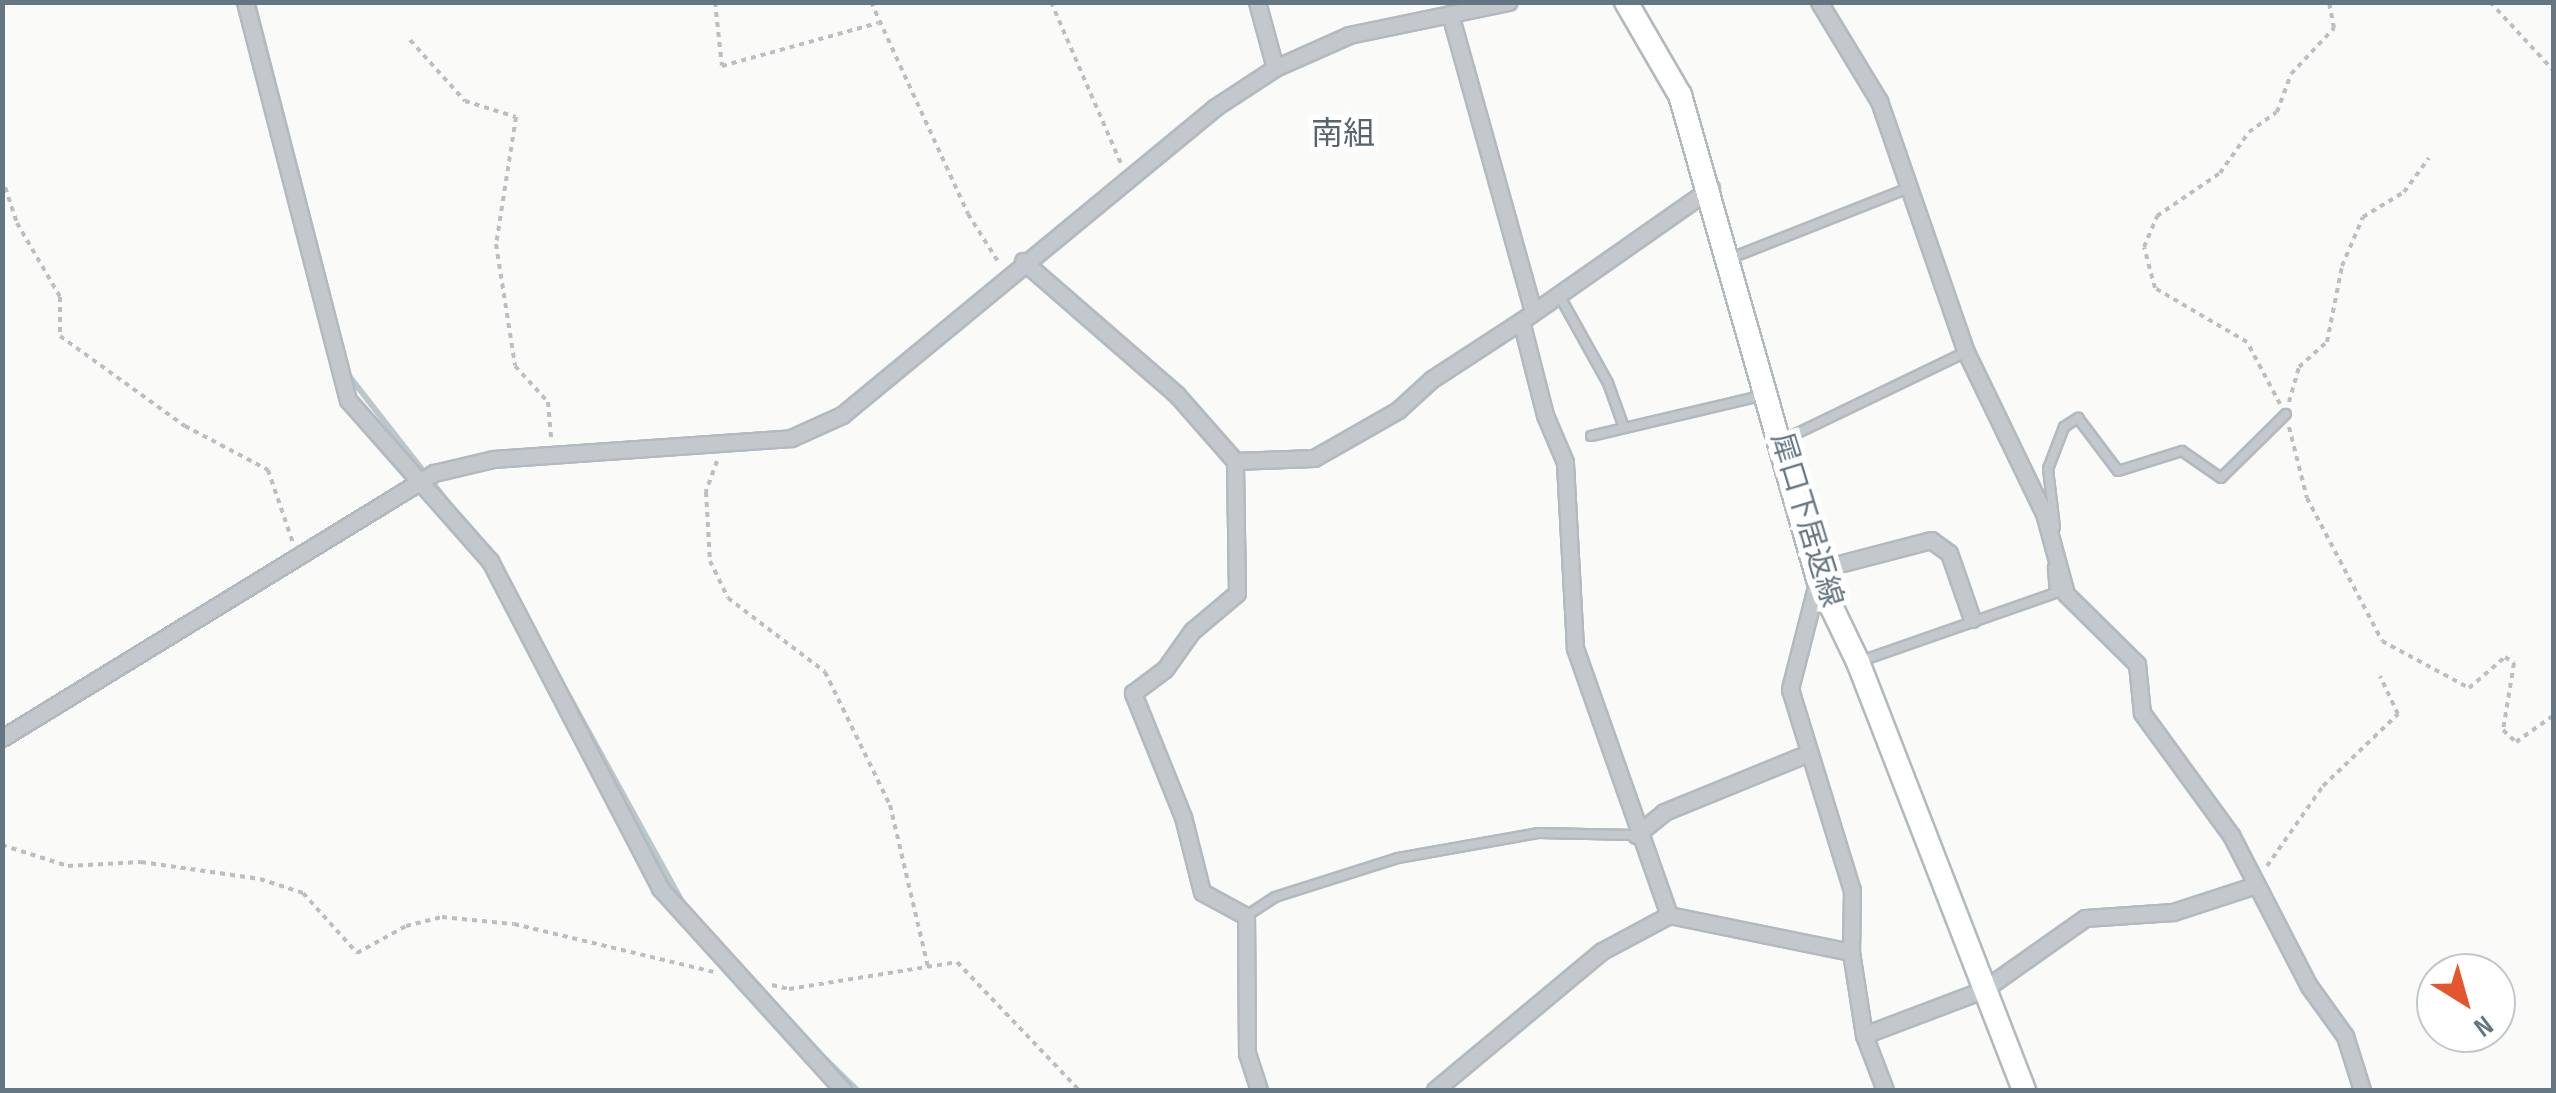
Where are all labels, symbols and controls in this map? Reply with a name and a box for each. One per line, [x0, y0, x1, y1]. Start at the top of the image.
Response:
district label: 南組 [1311, 116, 1375, 154]
street label: 犀口下居返線 [1762, 429, 1850, 611]
north arrow [2416, 953, 2516, 1053]
text: N [2467, 1008, 2499, 1043]

